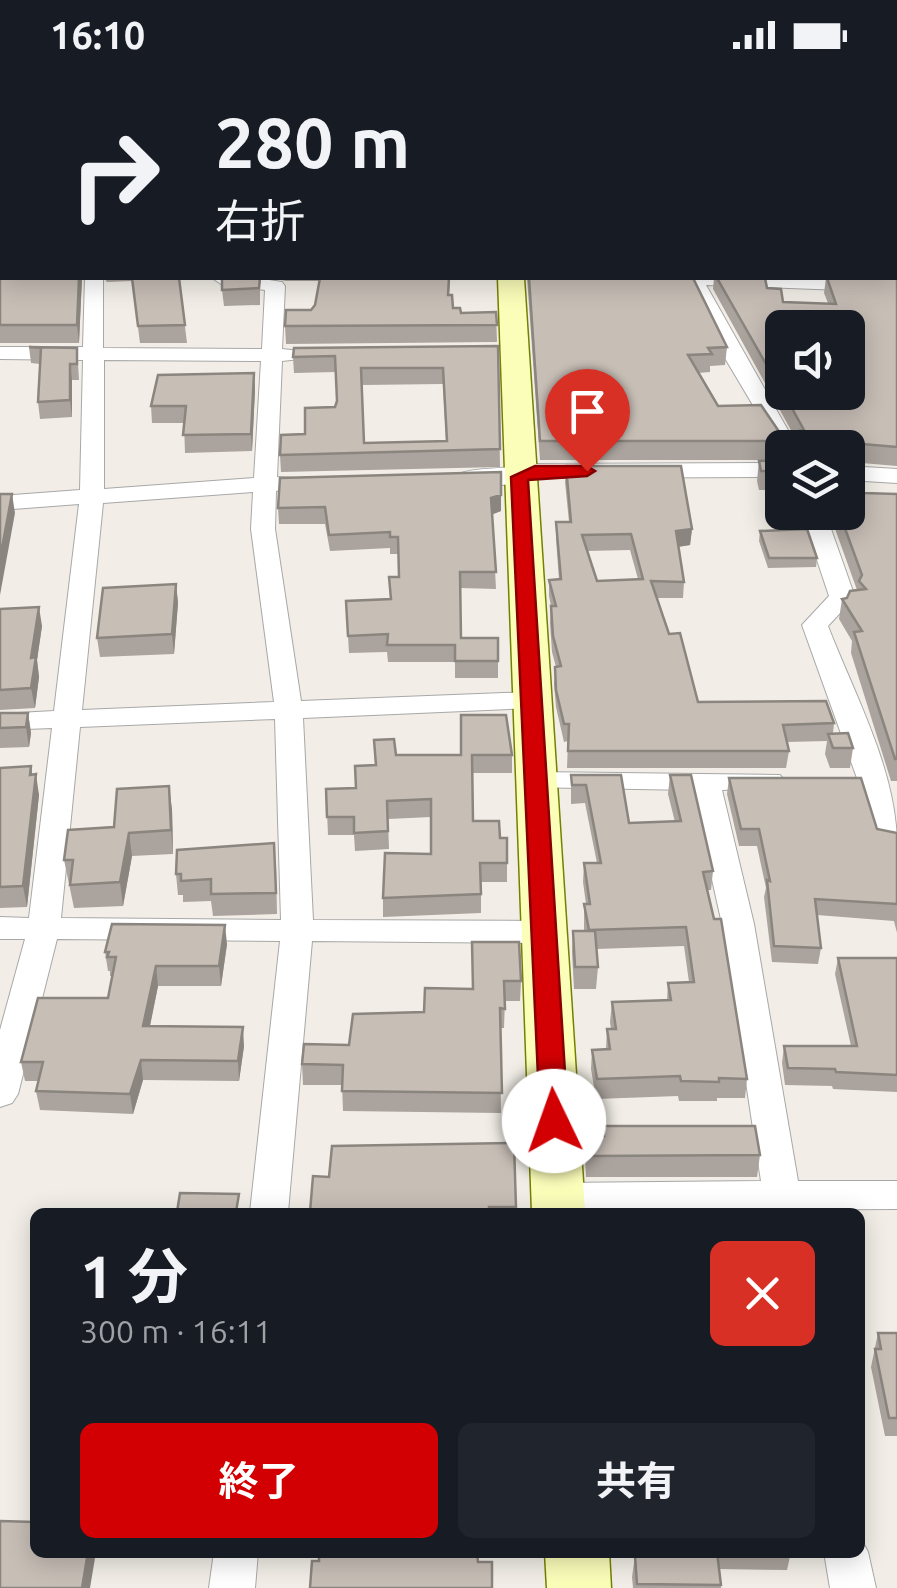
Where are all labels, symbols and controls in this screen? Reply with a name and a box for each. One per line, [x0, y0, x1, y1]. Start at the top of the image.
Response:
text: 16:10 [50, 14, 145, 56]
text: 280 m [215, 103, 410, 181]
icon: right [50, 110, 180, 240]
text: 右折 [215, 195, 305, 246]
map controls [765, 310, 865, 530]
button: sound [765, 310, 865, 410]
pin [545, 369, 630, 472]
icon: arrive [560, 384, 615, 439]
button: layers [765, 430, 865, 530]
position arrow [502, 1069, 606, 1173]
button: close [710, 1241, 815, 1346]
text: 1 分 [80, 1242, 188, 1309]
text: 300 m · 16:11 [80, 1313, 272, 1349]
button: 終了 [80, 1423, 438, 1538]
button: 共有 [458, 1423, 815, 1538]

